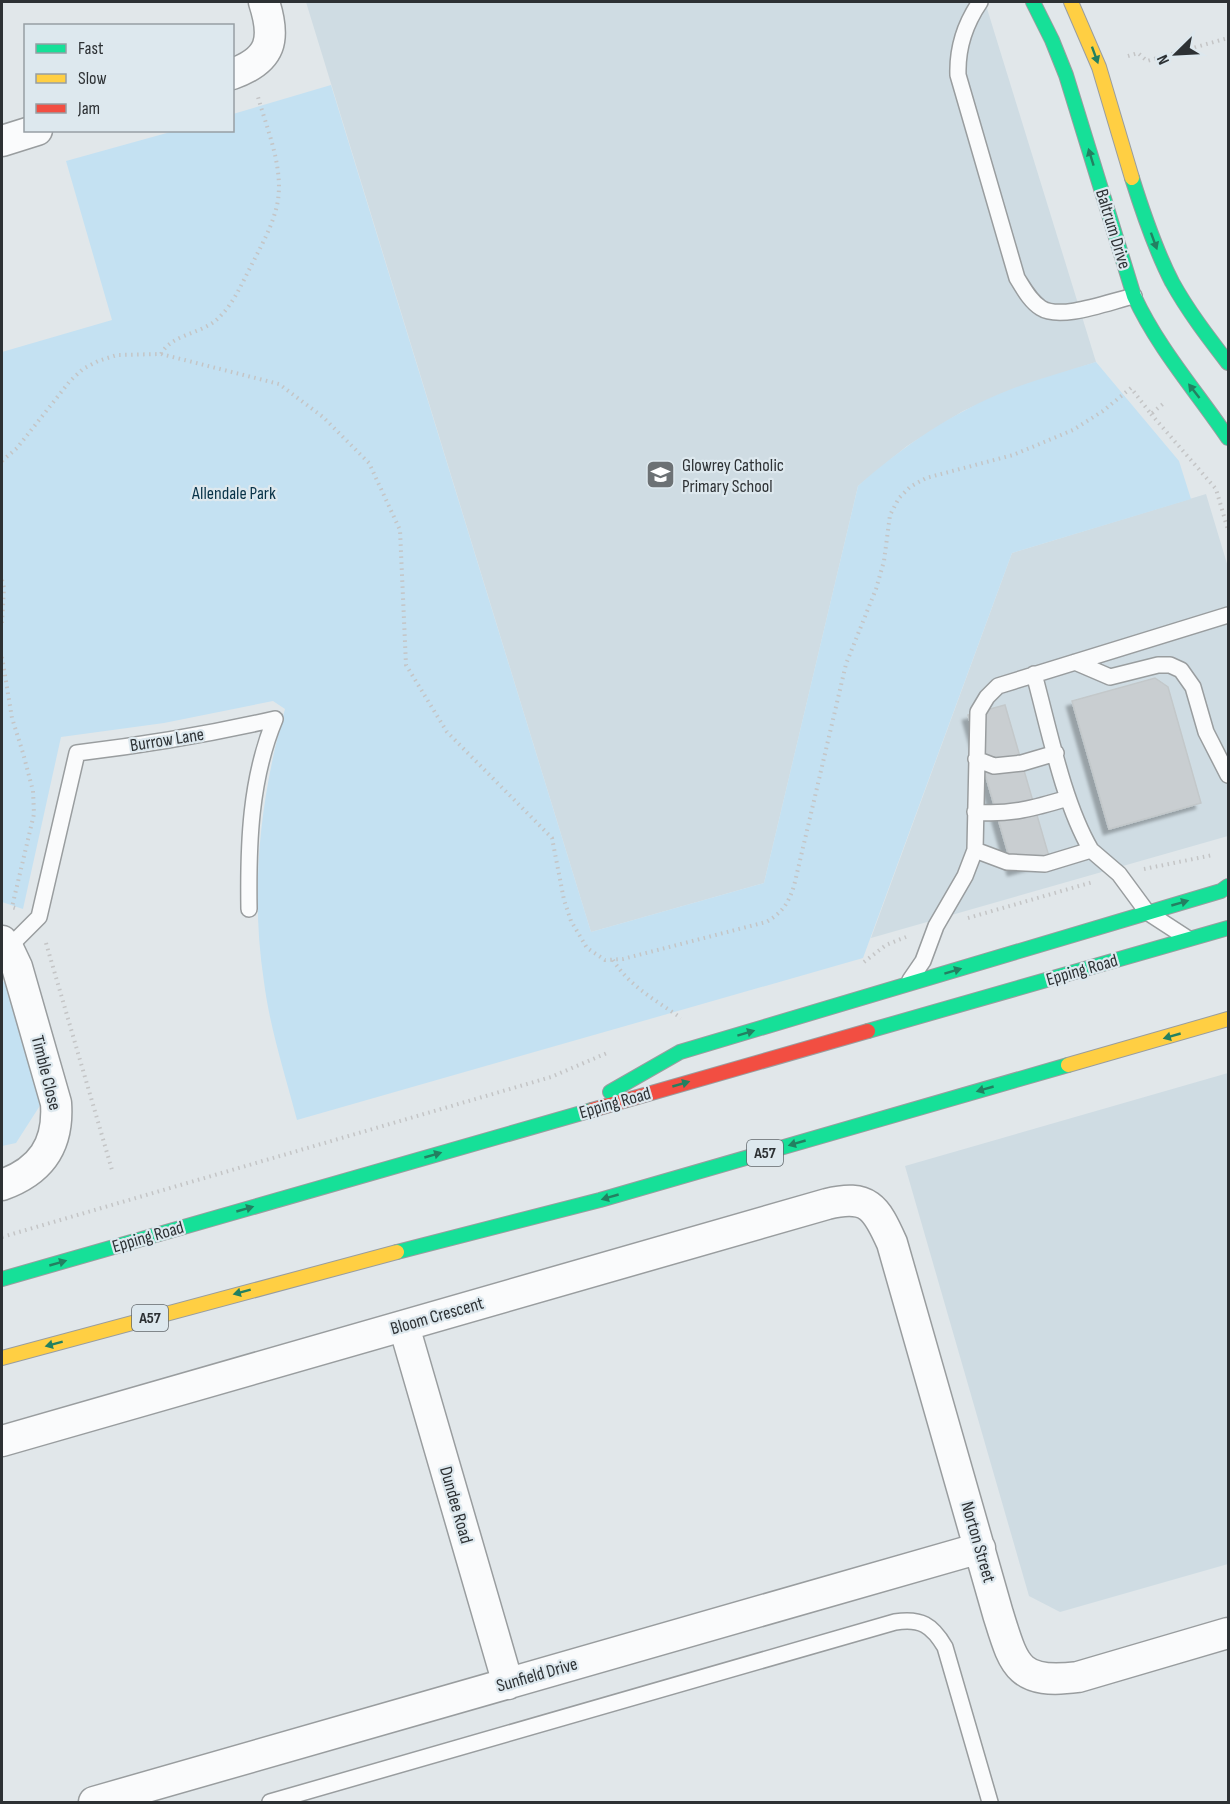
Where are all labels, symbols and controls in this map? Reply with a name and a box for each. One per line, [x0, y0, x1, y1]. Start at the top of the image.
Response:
legend [24, 24, 234, 132]
north arrow [1146, 24, 1206, 84]
text: Fast [78, 38, 104, 59]
one-way arrow [1091, 46, 1100, 64]
text: N [1153, 52, 1174, 67]
text: Slow [78, 68, 107, 89]
text: Jam [77, 98, 100, 119]
one-way arrow [1086, 148, 1096, 166]
street label: Baltrum Drive [1091, 187, 1135, 271]
one-way arrow [1149, 232, 1159, 250]
one-way arrow [1188, 383, 1200, 399]
place label: Glowrey Catholic Primary School [682, 455, 784, 497]
school or university icon: Glowrey Catholic Primary School [645, 459, 677, 491]
park label: Allendale Park [191, 483, 276, 504]
street label: Burrow Lane [129, 724, 205, 756]
one-way arrow [1171, 898, 1189, 907]
street label: Epping Road [1044, 950, 1120, 990]
one-way arrow [944, 966, 962, 975]
one-way arrow [737, 1028, 755, 1037]
one-way arrow [1163, 1031, 1181, 1041]
street label: Timble Close [27, 1033, 65, 1113]
one-way arrow [672, 1079, 690, 1089]
street label: Epping Road [577, 1083, 653, 1123]
one-way arrow [976, 1085, 994, 1095]
one-way arrow [788, 1139, 806, 1148]
road number: A57 [747, 1140, 783, 1166]
one-way arrow [424, 1150, 442, 1159]
one-way arrow [601, 1193, 619, 1202]
one-way arrow [236, 1204, 254, 1213]
street label: Epping Road [110, 1217, 186, 1257]
one-way arrow [49, 1257, 67, 1267]
one-way arrow [233, 1288, 251, 1298]
street label: Bloom Crescent [388, 1293, 486, 1339]
road number: A57 [132, 1305, 168, 1331]
one-way arrow [45, 1340, 63, 1349]
street label: Dundee Road [435, 1464, 477, 1546]
street label: Norton Street [956, 1499, 1000, 1585]
street label: Sunfield Drive [494, 1653, 580, 1697]

